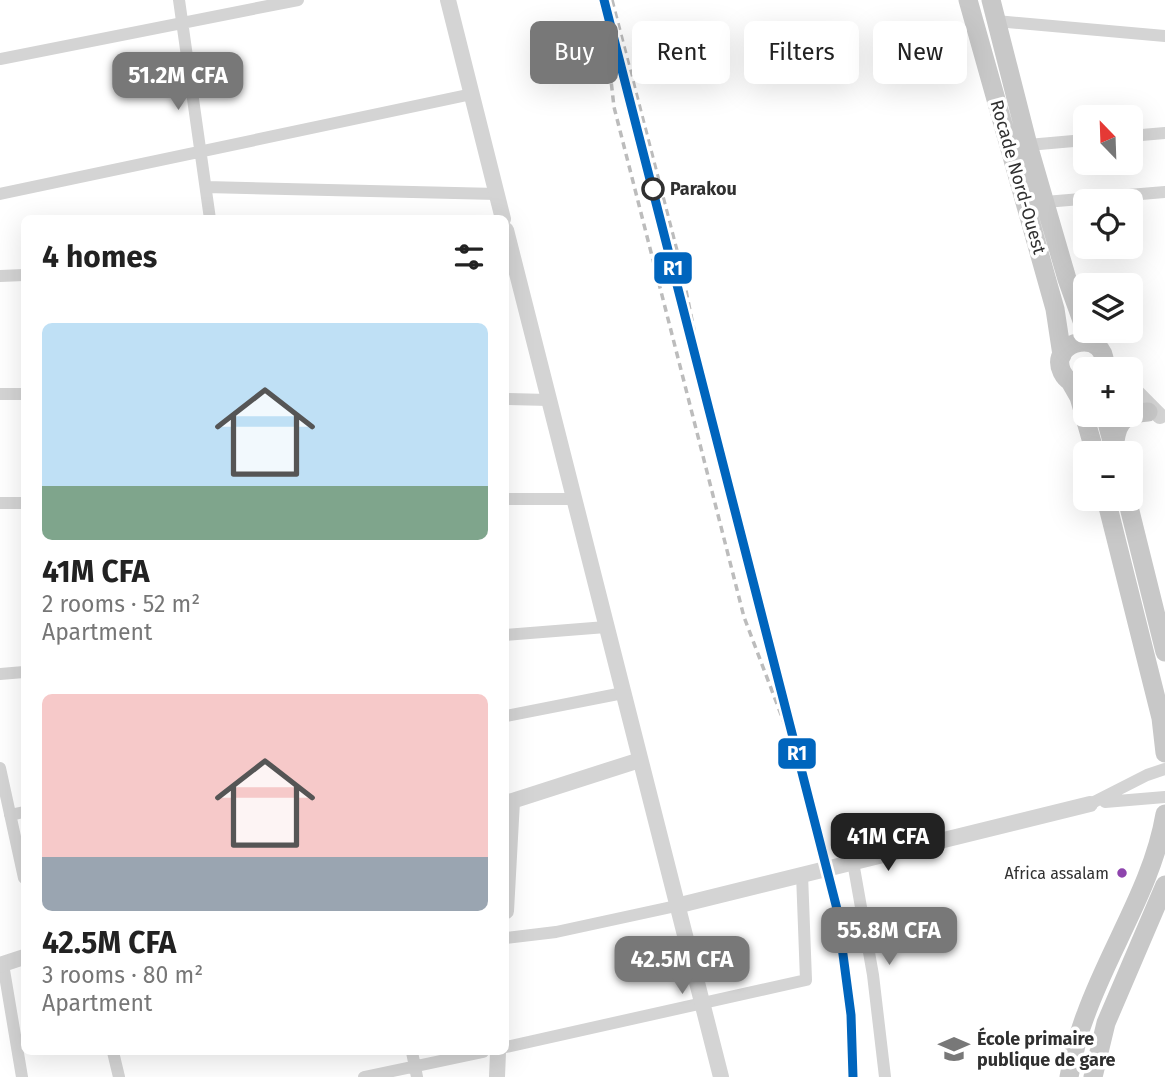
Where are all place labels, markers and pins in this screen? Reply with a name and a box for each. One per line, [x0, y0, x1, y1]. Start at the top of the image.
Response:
pin: 51.2M CFA [98, 52, 258, 112]
marker: Parakou [642, 178, 664, 200]
place label: Parakou [670, 178, 737, 200]
pin: 41M CFA [823, 814, 953, 873]
place label: Africa assalam [1005, 864, 1109, 883]
marker: Africa assalam [1115, 866, 1129, 880]
pin: 55.8M CFA [809, 908, 969, 967]
pin: 42.5M CFA [602, 936, 762, 996]
place label: École primaire publique de gare [977, 1027, 1116, 1071]
school or university icon: École primaire publique de gare [937, 1032, 971, 1066]

